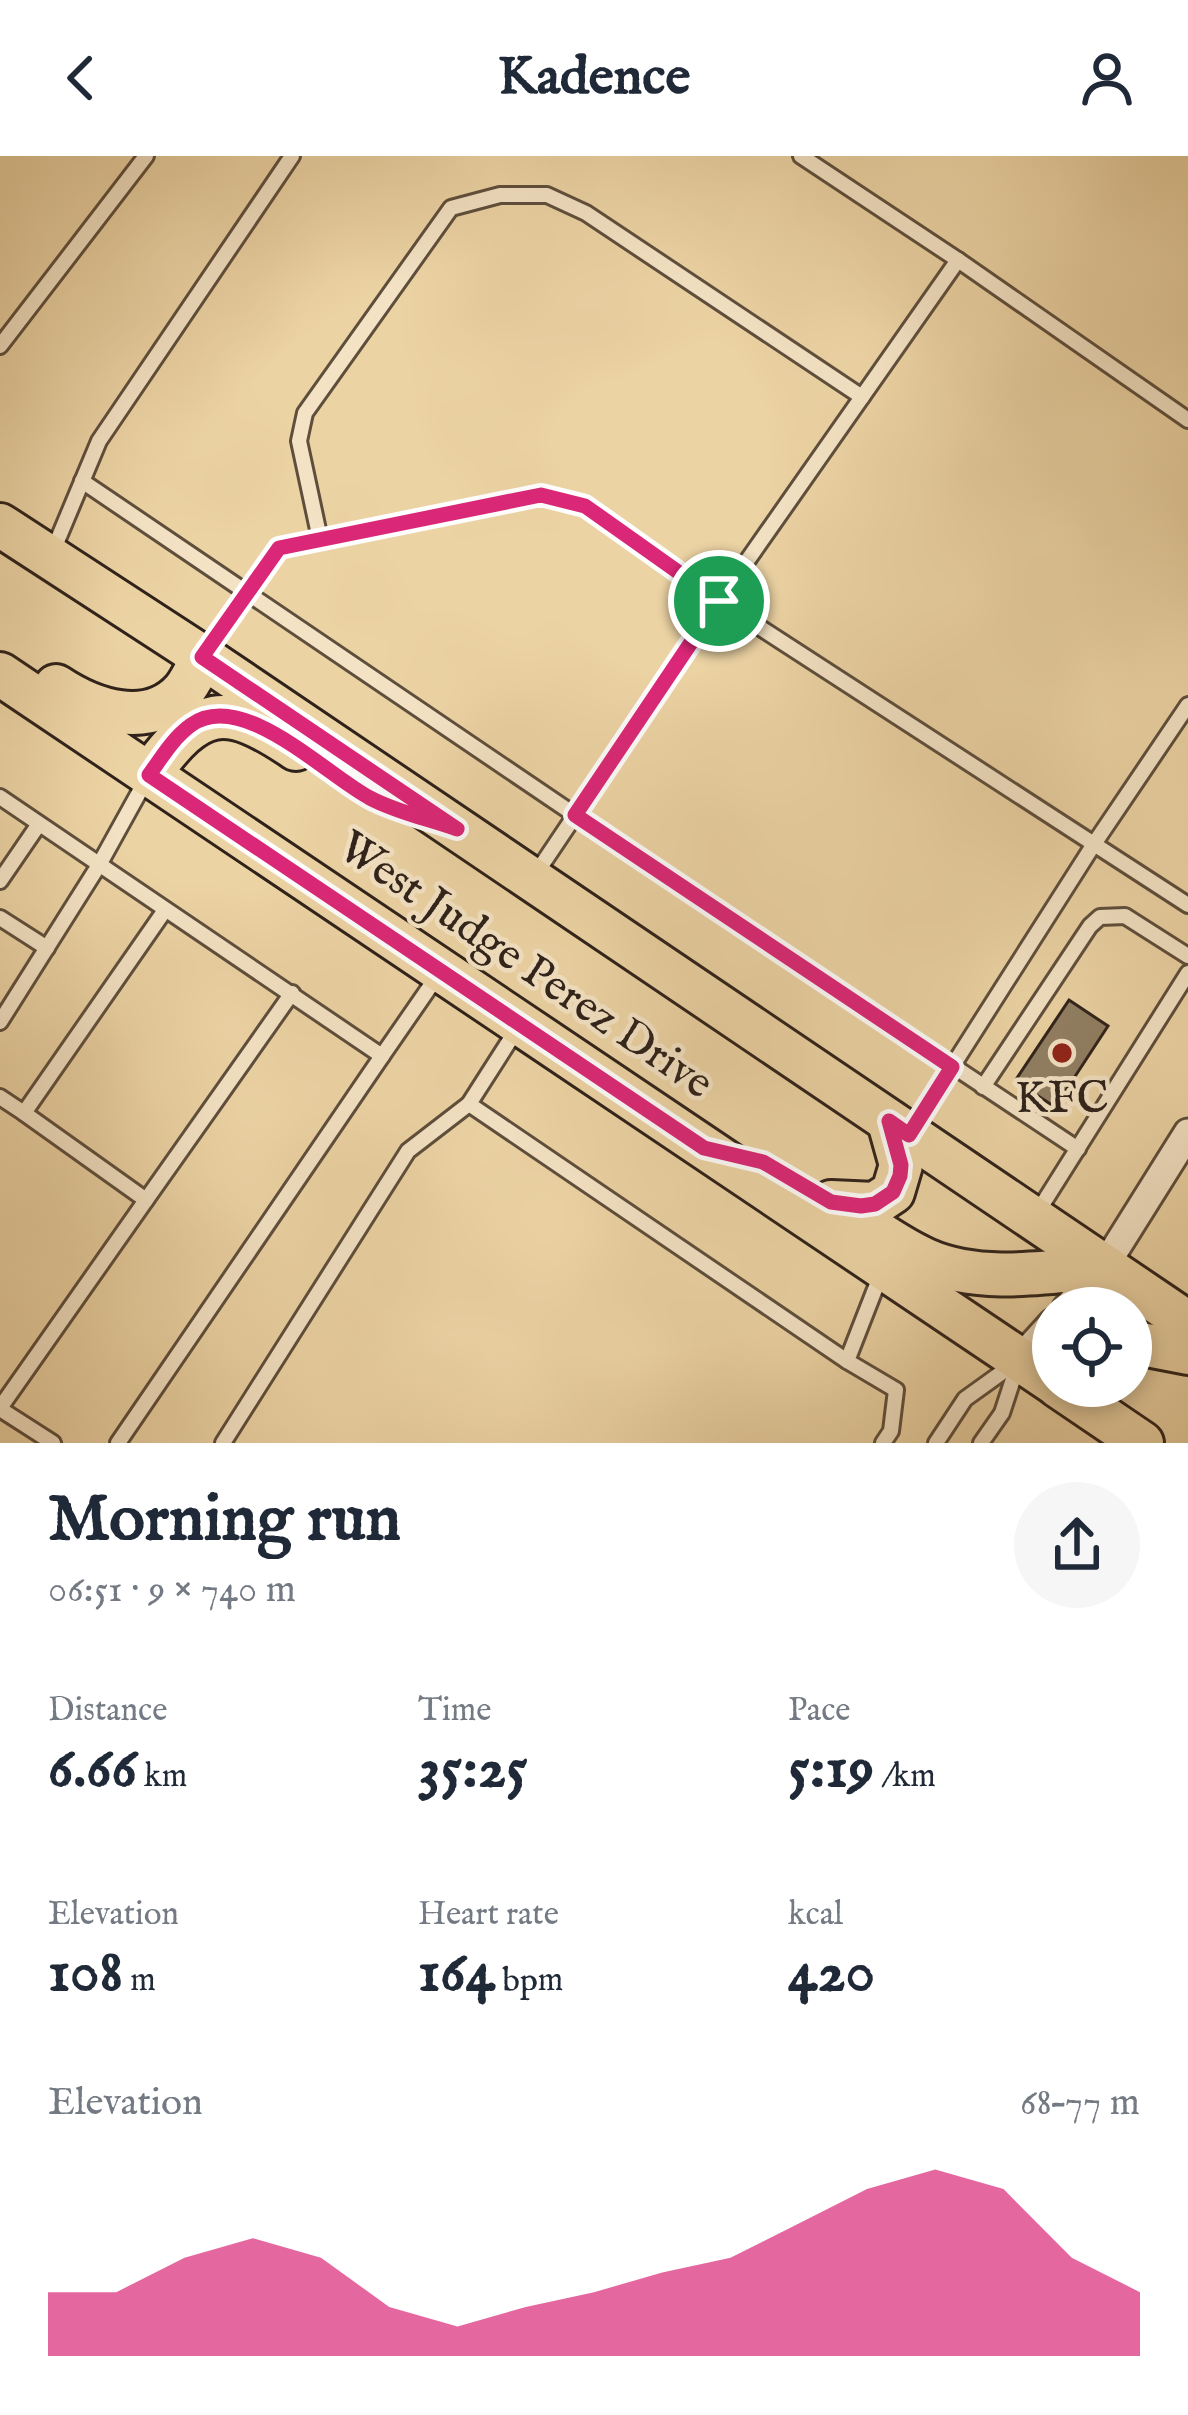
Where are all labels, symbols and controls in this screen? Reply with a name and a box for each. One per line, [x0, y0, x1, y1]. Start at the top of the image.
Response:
text: Kadence [498, 44, 690, 113]
icon: back [48, 45, 114, 111]
icon: person [1074, 45, 1140, 111]
pin [668, 550, 770, 652]
icon: arrive [686, 568, 752, 634]
street label: West Judge Perez Drive [326, 819, 724, 1113]
marker: KFC [1049, 1040, 1075, 1066]
place label: KFC [1015, 1071, 1109, 1128]
map controls [1032, 1287, 1152, 1407]
button: locate [1032, 1287, 1152, 1407]
text: Morning run [48, 1479, 401, 1563]
button: share [1014, 1482, 1140, 1608]
text: 06:51 · 9 × 740 m [48, 1566, 296, 1615]
text: Distance [48, 1690, 167, 1732]
text: Time [418, 1690, 491, 1732]
text: Pace [788, 1690, 850, 1732]
text: 6.66 [48, 1732, 137, 1808]
text: 35:25 [418, 1732, 528, 1808]
text: 5:19 [788, 1732, 874, 1808]
text: km [137, 1756, 187, 1798]
text: /km [874, 1756, 936, 1798]
text: Elevation [48, 1894, 179, 1936]
text: Heart rate [418, 1894, 559, 1936]
text: kcal [788, 1894, 843, 1936]
text: 108 [48, 1936, 123, 2012]
text: 164 [418, 1936, 495, 2012]
text: 420 [788, 1936, 875, 2012]
text: m [123, 1960, 156, 2002]
text: bpm [495, 1960, 563, 2002]
text: Elevation [48, 2079, 203, 2128]
text: 68–77 m [1020, 2079, 1140, 2128]

